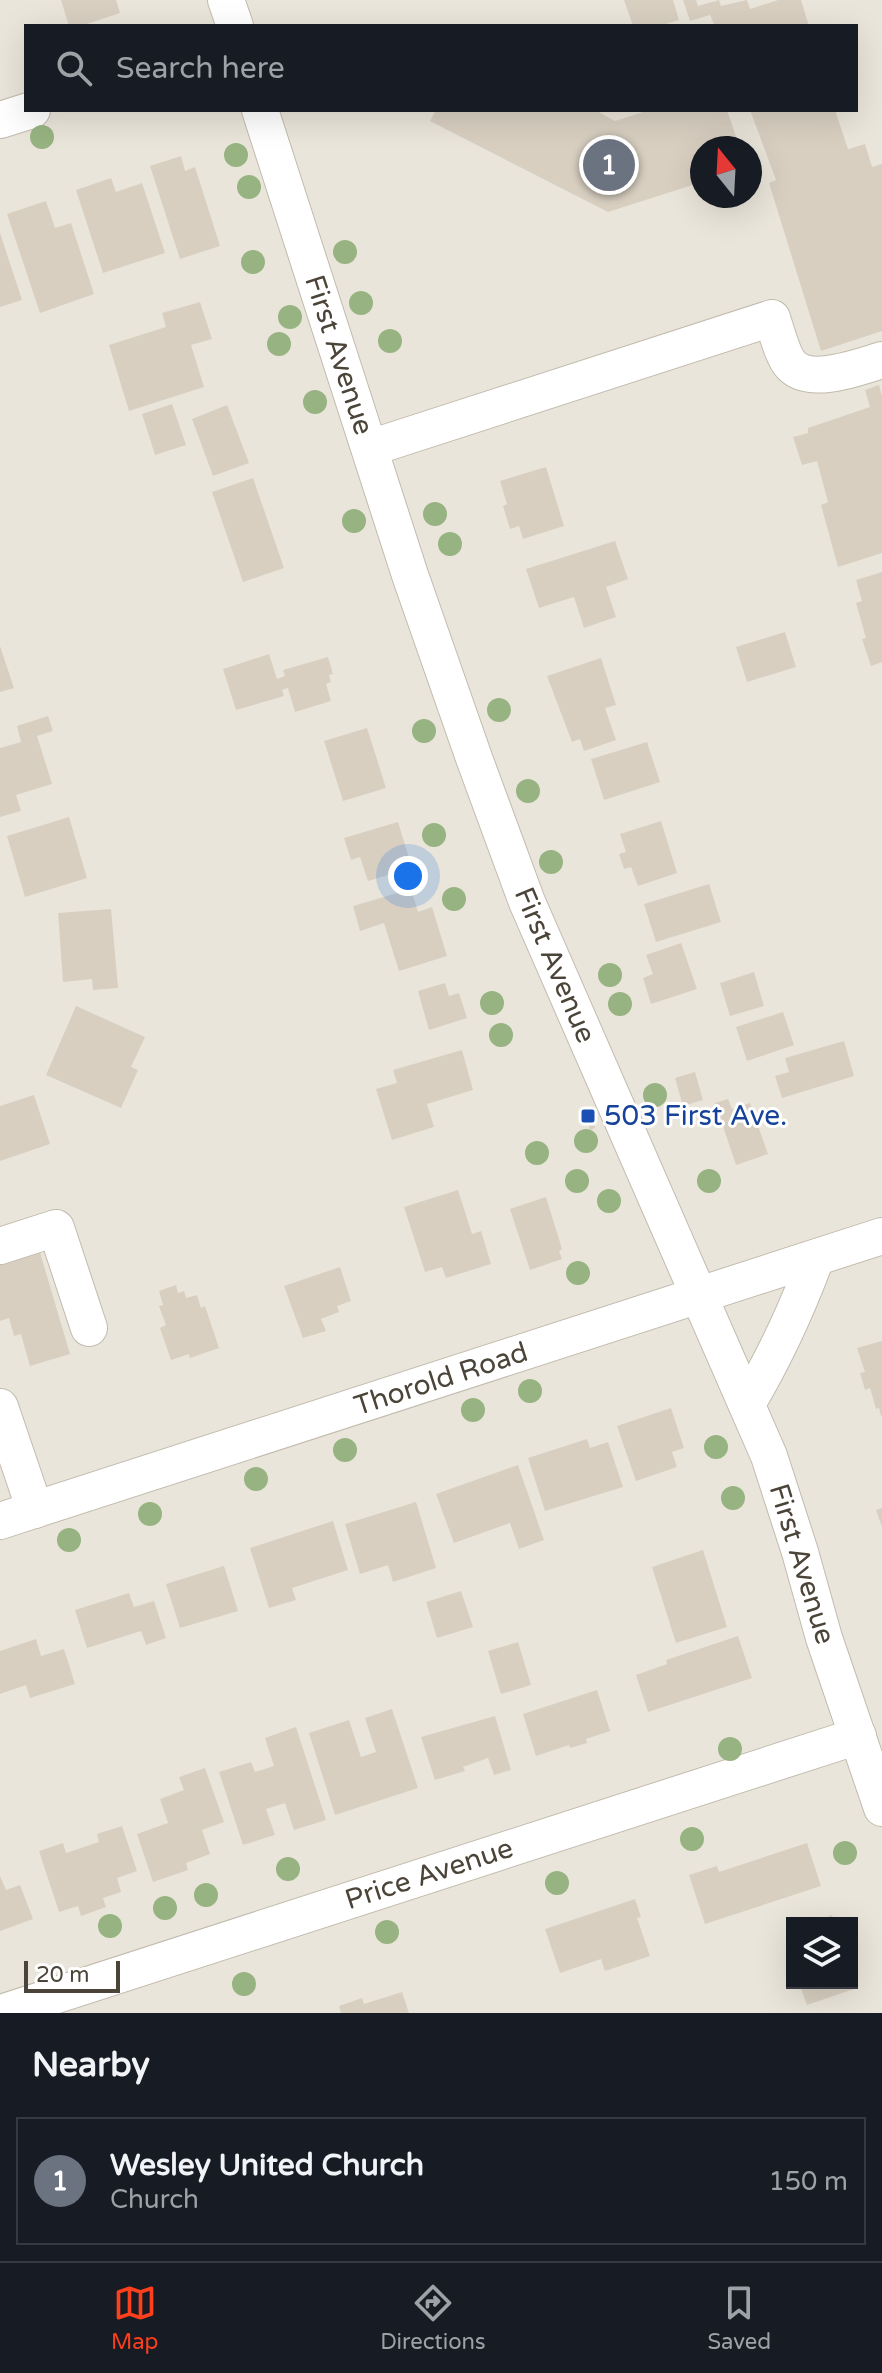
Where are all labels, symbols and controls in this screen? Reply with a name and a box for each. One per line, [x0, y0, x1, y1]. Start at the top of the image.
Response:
search box [24, 24, 858, 112]
icon: search [52, 46, 96, 90]
text: Search here [116, 50, 285, 87]
pin: 1 [583, 135, 635, 195]
north arrow [690, 136, 762, 208]
street label: First Avenue [297, 271, 381, 439]
your location [388, 856, 428, 896]
street label: First Avenue [507, 882, 603, 1048]
place label: 503 First Ave. [604, 1099, 787, 1133]
marker: 503 First Ave. [579, 1107, 597, 1125]
street label: Thorold Road [350, 1335, 532, 1423]
street label: First Avenue [761, 1480, 843, 1648]
street label: Price Avenue [341, 1831, 517, 1917]
map controls [786, 1917, 858, 1989]
button: layers [786, 1917, 858, 1989]
scale bar [24, 1957, 120, 1993]
text: 20 m [36, 1962, 90, 1988]
text: Nearby [32, 2045, 150, 2086]
text: Wesley United Church [110, 2147, 424, 2184]
text: 1 [52, 2166, 68, 2197]
text: 150 m [768, 2166, 848, 2197]
text: Church [110, 2184, 199, 2215]
tab: Map [111, 2281, 158, 2355]
tab: Directions [380, 2281, 486, 2355]
tab: Saved [707, 2281, 771, 2355]

